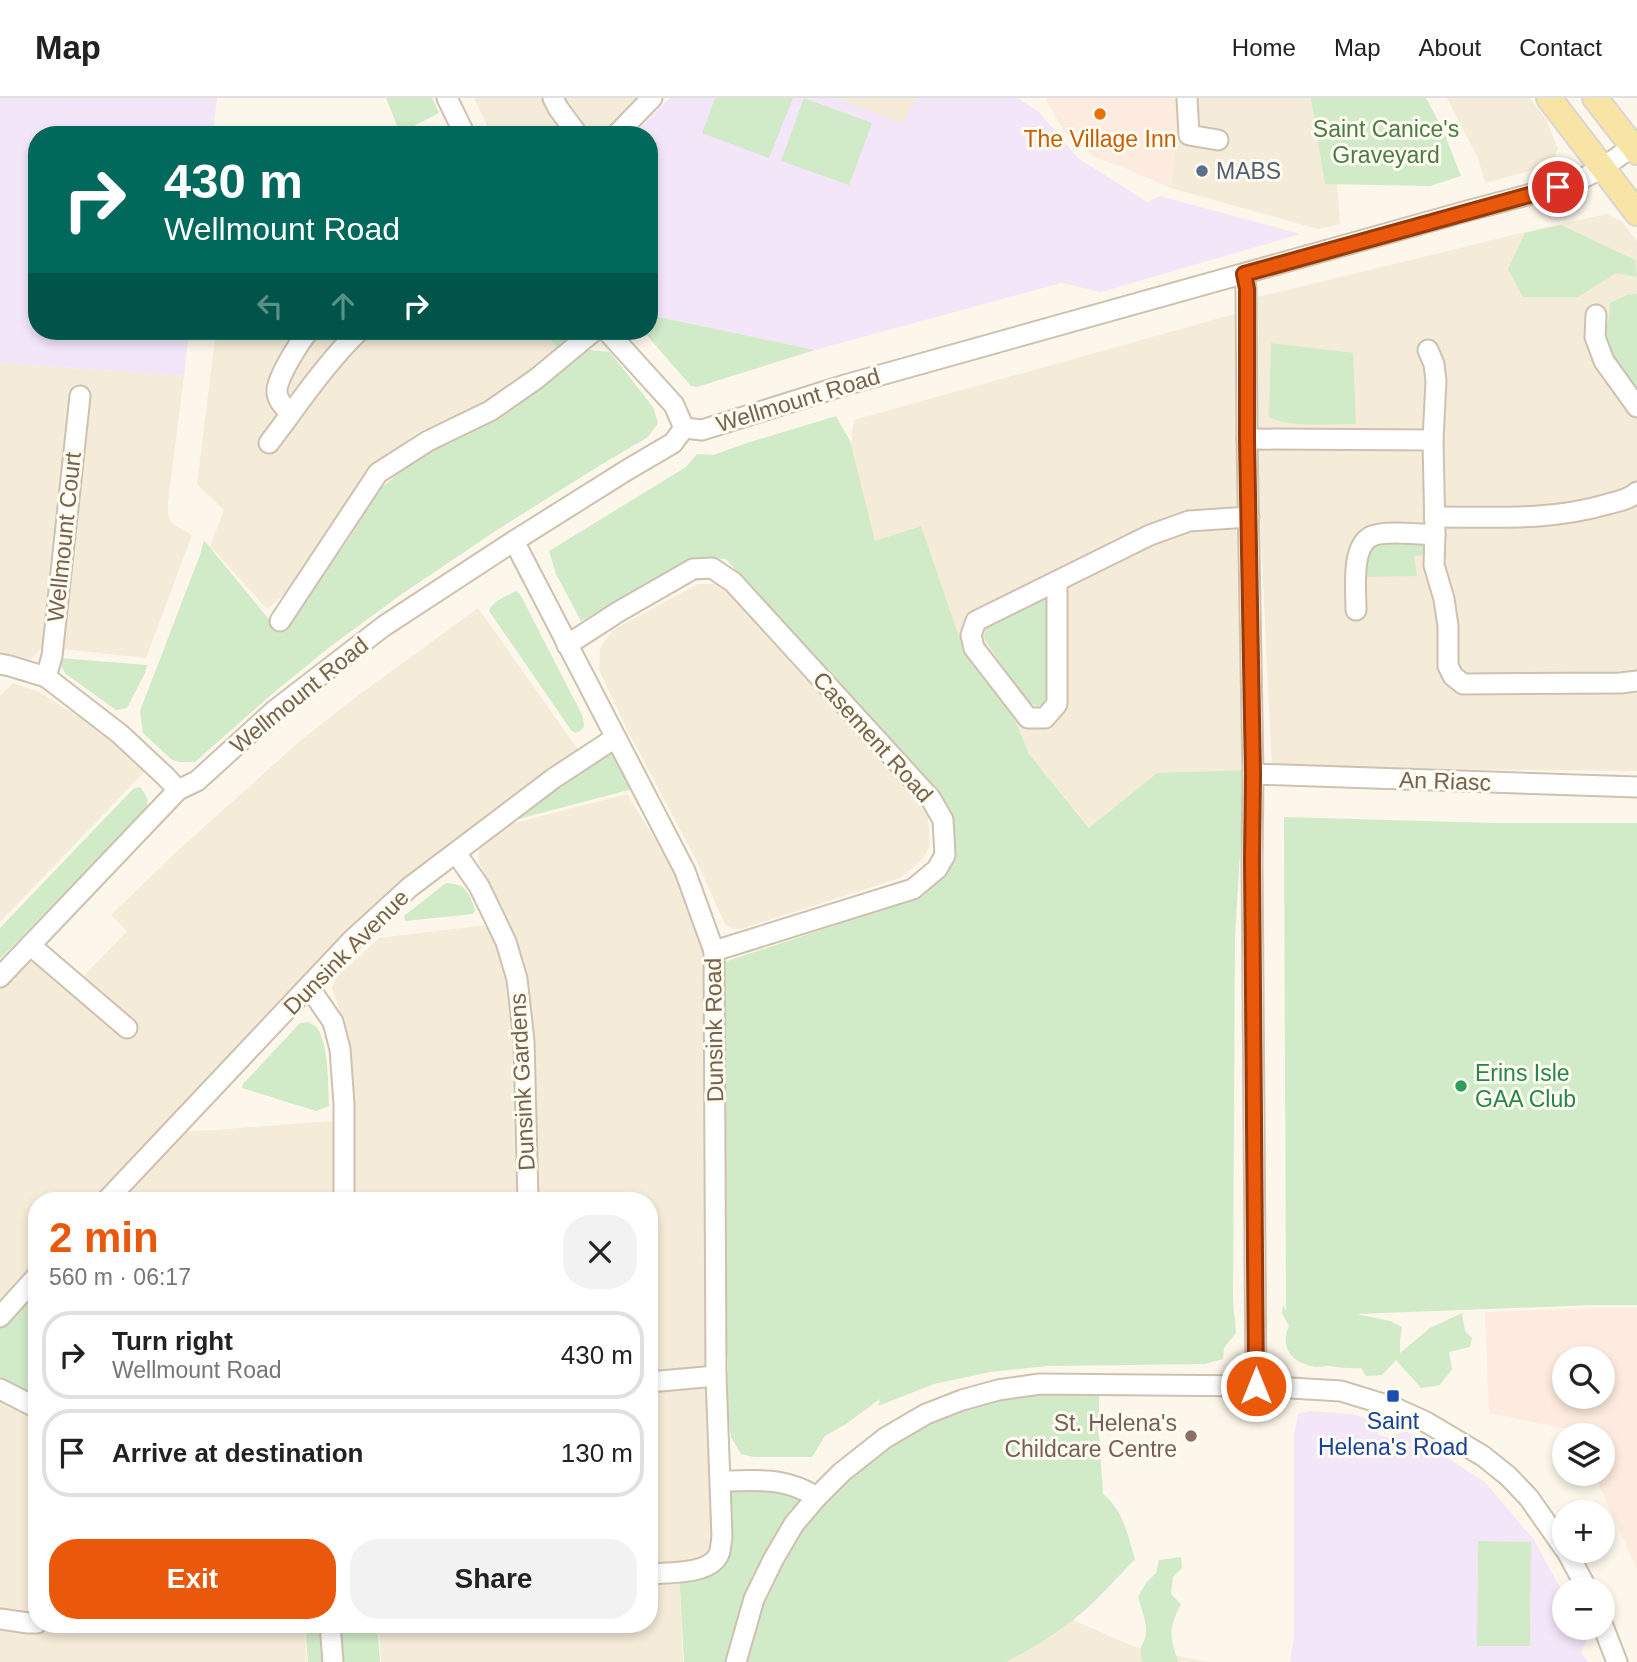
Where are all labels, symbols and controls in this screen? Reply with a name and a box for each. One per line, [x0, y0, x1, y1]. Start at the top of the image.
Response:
text: Map [35, 29, 101, 66]
text: Home [1232, 34, 1296, 61]
text: Map [1334, 34, 1381, 61]
text: About [1419, 34, 1481, 61]
text: Contact [1519, 34, 1602, 61]
marker: The Village Inn [1092, 106, 1108, 122]
park label: Saint Canice's Graveyard [1313, 116, 1459, 168]
place label: The Village Inn [1023, 126, 1177, 152]
icon: right [49, 154, 140, 245]
text: 430 m [164, 154, 303, 208]
pin [1528, 157, 1588, 217]
place label: MABS [1216, 158, 1281, 184]
marker: MABS [1194, 163, 1210, 179]
icon: arrive [1539, 168, 1577, 206]
text: Wellmount Road [164, 211, 400, 247]
icon: left [251, 287, 289, 325]
icon: ahead [324, 287, 362, 325]
icon: right [397, 287, 435, 325]
street label: Wellmount Road [713, 363, 883, 437]
street label: Wellmount Court [42, 450, 86, 623]
street label: Wellmount Road [225, 632, 373, 758]
street label: Casement Road [808, 667, 938, 807]
street label: An Riasc [1399, 766, 1491, 796]
street label: Dunsink Avenue [278, 884, 414, 1020]
street label: Dunsink Road [700, 958, 728, 1102]
street label: Dunsink Gardens [504, 993, 540, 1171]
place label: Erins Isle GAA Club [1475, 1060, 1576, 1112]
marker: Erins Isle GAA Club [1453, 1078, 1469, 1094]
text: 2 min [49, 1214, 159, 1261]
button: close [563, 1215, 637, 1289]
text: 560 m · 06:17 [49, 1264, 191, 1290]
text: Turn right [112, 1326, 233, 1356]
icon: right [53, 1336, 91, 1374]
text: 430 m [561, 1340, 633, 1370]
map controls [1552, 1346, 1615, 1640]
button: search [1552, 1346, 1615, 1409]
position arrow [1219, 1349, 1293, 1423]
text: Wellmount Road [112, 1357, 282, 1383]
marker: Saint Helena's Road [1385, 1388, 1401, 1404]
place label: Saint Helena's Road [1318, 1408, 1468, 1460]
place label: St. Helena's Childcare Centre [1004, 1410, 1177, 1462]
button: layers [1552, 1423, 1615, 1486]
marker: St. Helena's Childcare Centre [1183, 1428, 1199, 1444]
icon: arrive [53, 1434, 91, 1472]
text: Arrive at destination [112, 1438, 363, 1468]
text: 130 m [561, 1438, 633, 1468]
button: + [1552, 1500, 1615, 1563]
button: Exit [49, 1539, 336, 1619]
button: Share [350, 1539, 637, 1619]
button: − [1552, 1577, 1615, 1640]

